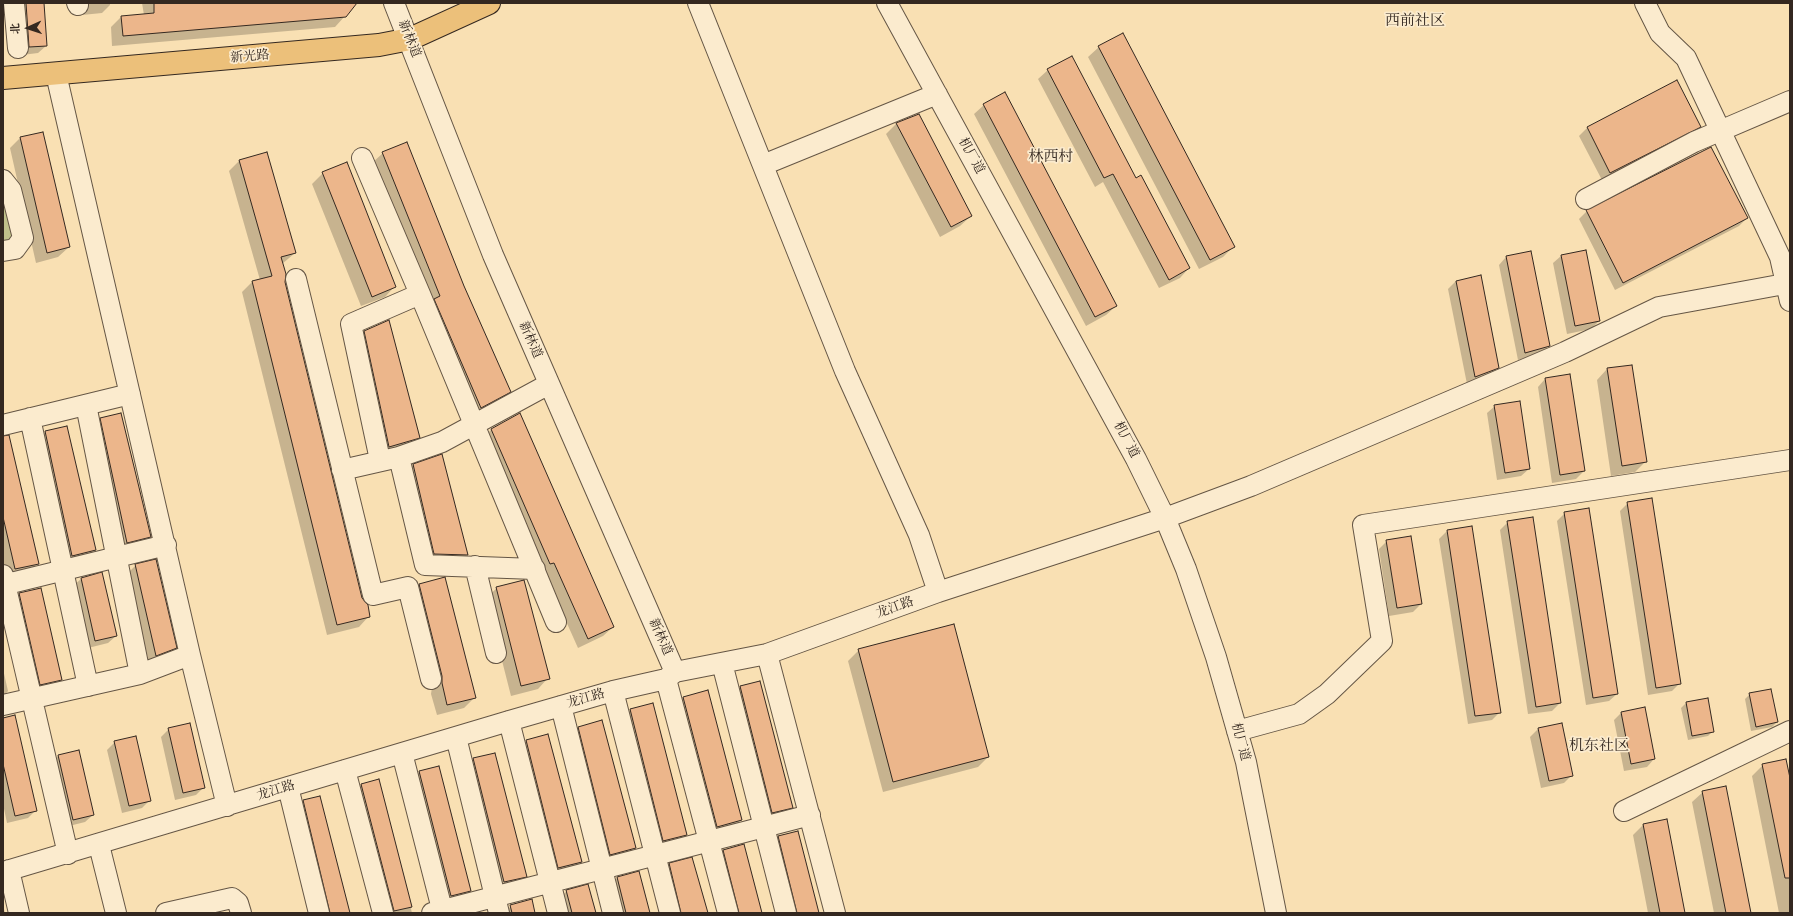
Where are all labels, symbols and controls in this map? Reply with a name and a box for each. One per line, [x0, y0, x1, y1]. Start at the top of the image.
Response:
north arrow [8, 8, 48, 48]
district label: 西前社区 [1385, 12, 1445, 30]
street label: 新林道 [394, 18, 424, 60]
text: 北 [9, 23, 23, 34]
street label: 新光路 [230, 48, 270, 66]
street label: 机厂道 [955, 135, 987, 177]
district label: 林西村 [1029, 148, 1073, 166]
street label: 新林道 [515, 319, 545, 361]
street label: 机厂道 [1110, 419, 1142, 461]
street label: 龙江路 [874, 594, 916, 622]
street label: 新林道 [645, 616, 675, 658]
street label: 龙江路 [565, 686, 607, 712]
street label: 机厂道 [1227, 721, 1253, 763]
district label: 机东社区 [1569, 737, 1629, 755]
street label: 龙江路 [255, 778, 297, 804]

